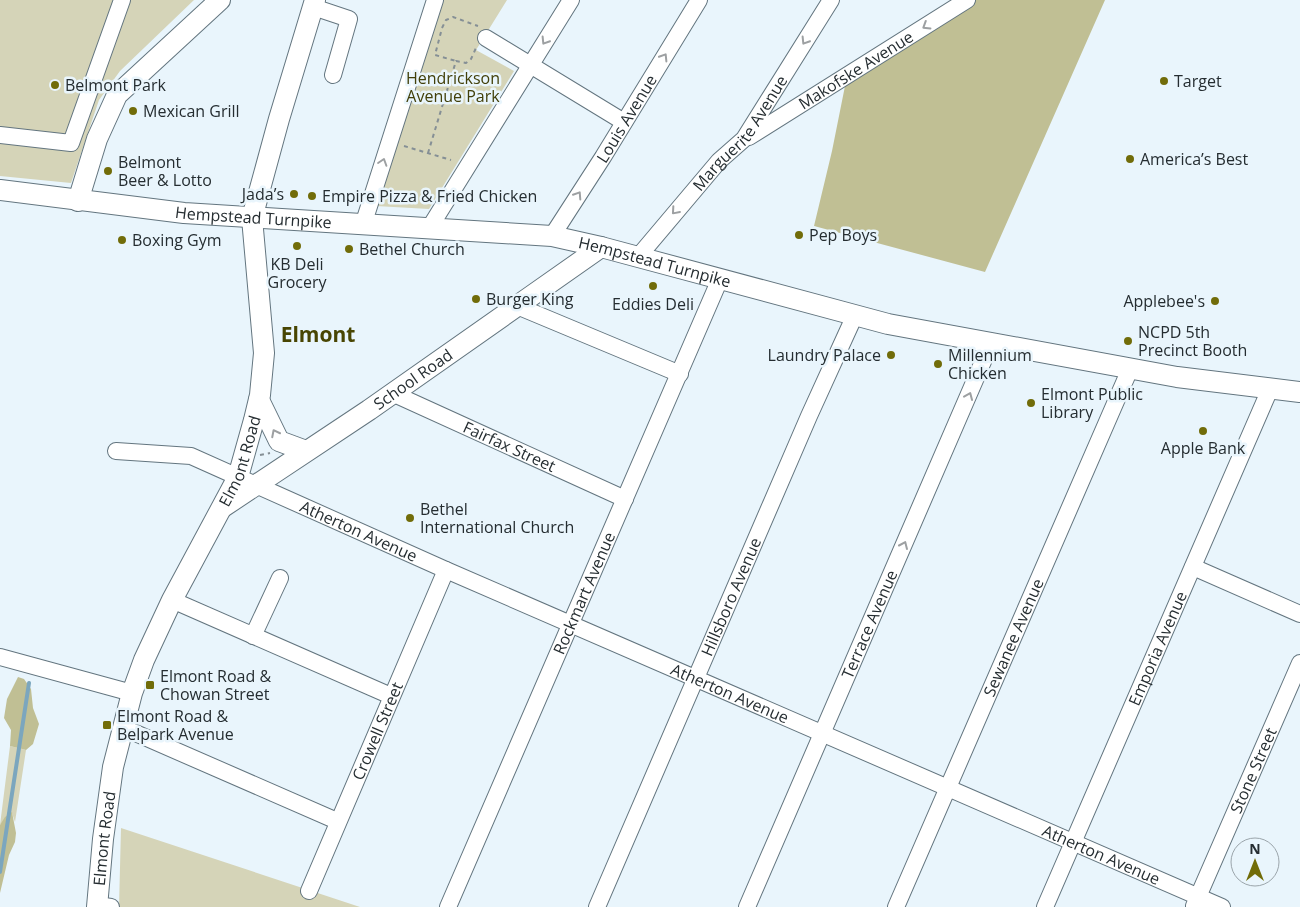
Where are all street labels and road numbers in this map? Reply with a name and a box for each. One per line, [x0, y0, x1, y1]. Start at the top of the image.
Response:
street label: Makofske Avenue [794, 26, 917, 114]
street label: Louis Avenue [591, 71, 662, 167]
street label: Marguerite Avenue [687, 71, 792, 195]
street label: Hempstead Turnpike [174, 201, 332, 233]
street label: Hempstead Turnpike [576, 231, 733, 292]
street label: School Road [369, 344, 457, 415]
street label: Elmont Road [213, 413, 266, 510]
street label: Fairfax Street [460, 416, 559, 477]
street label: Atherton Avenue [297, 495, 421, 567]
street label: Rockmart Avenue [548, 528, 620, 658]
street label: Hillsboro Avenue [696, 534, 766, 659]
street label: Terrace Avenue [836, 567, 902, 682]
street label: Sewanee Avenue [978, 575, 1049, 700]
street label: Emporia Avenue [1123, 588, 1192, 709]
street label: Atherton Avenue [668, 658, 792, 729]
street label: Crowell Street [347, 678, 408, 783]
street label: Stone Street [1225, 724, 1282, 817]
street label: Elmont Road [88, 790, 121, 887]
street label: Atherton Avenue [1039, 819, 1164, 890]

